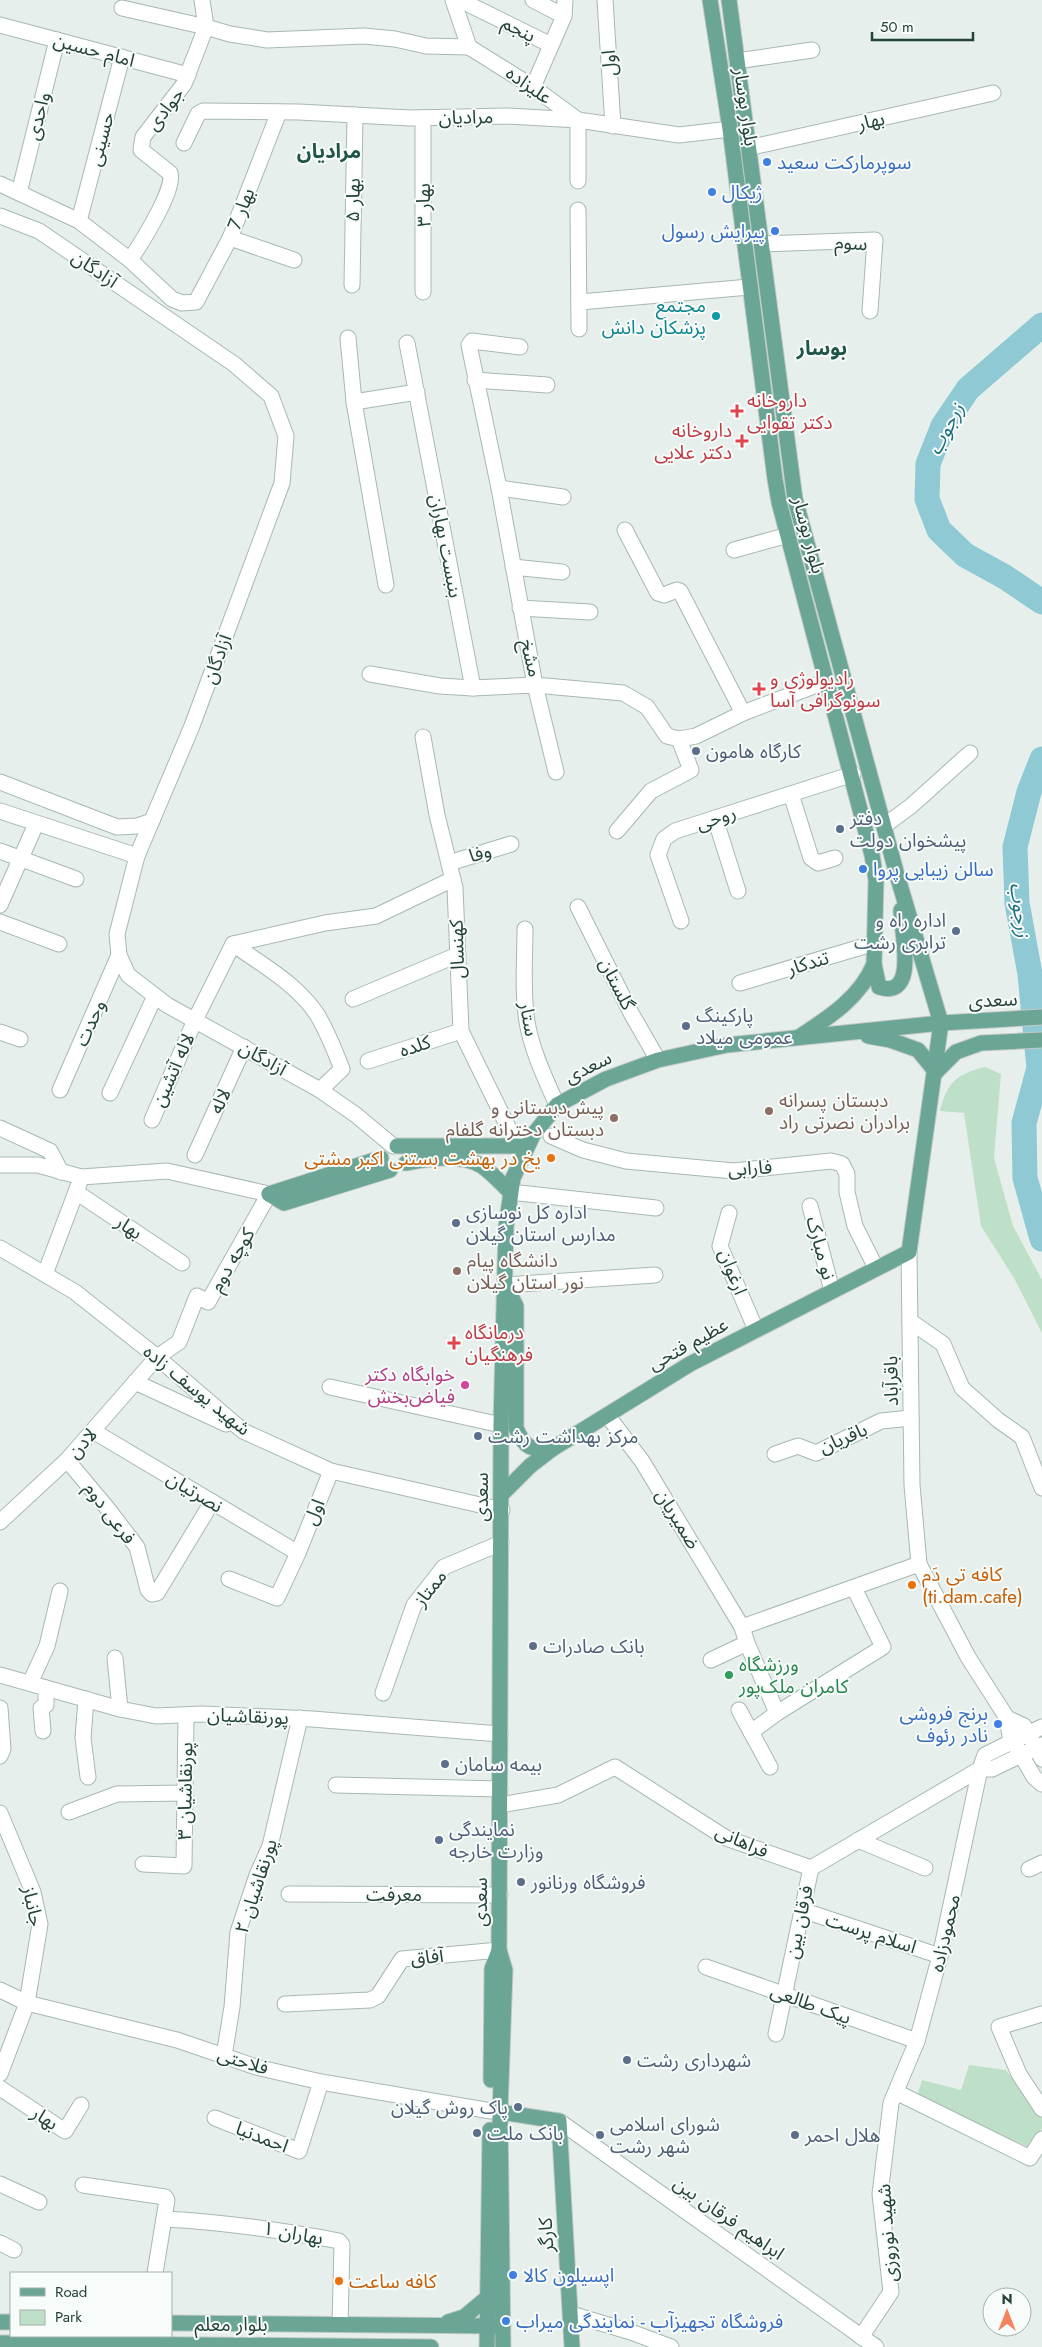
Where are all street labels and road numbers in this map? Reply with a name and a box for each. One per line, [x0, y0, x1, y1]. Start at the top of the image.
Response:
street label: پنجم [497, 9, 541, 50]
street label: امام حسین [50, 26, 138, 75]
street label: اول [595, 49, 623, 77]
street label: علیزاده [500, 59, 558, 111]
street label: بلوار بوسار [727, 65, 765, 148]
street label: جوادی [140, 82, 190, 136]
street label: واحدی [19, 89, 57, 143]
street label: مرادیان [438, 103, 494, 131]
street label: بهار [854, 105, 887, 137]
street label: حسینی [81, 109, 121, 169]
street label: بهار ۵ [339, 178, 367, 222]
street label: بهار ۳ [410, 183, 437, 227]
street label: بهار 7 [221, 184, 261, 234]
street label: سوم [834, 229, 868, 258]
street label: آزادگان [66, 244, 125, 295]
street label: بنبست بهاران [423, 492, 469, 600]
street label: بلوار بوسار [786, 493, 832, 576]
street label: آزادگان [196, 629, 239, 688]
street label: مشخ [512, 636, 549, 680]
street label: روحی [692, 799, 740, 837]
street label: وفا [465, 837, 495, 869]
street label: کهنسال [442, 918, 472, 979]
street label: تندکار [783, 944, 832, 982]
street label: گلستان [592, 953, 642, 1016]
street label: سعدی [968, 985, 1018, 1015]
street label: وحدت [68, 995, 112, 1051]
street label: ستار [513, 999, 545, 1038]
street label: کلده [396, 1028, 435, 1064]
street label: لاله آتشین [145, 1029, 201, 1111]
street label: آزادگان [234, 1034, 293, 1083]
street label: سعدی [560, 1044, 616, 1090]
street label: لاله [203, 1084, 237, 1118]
street label: فارابی [727, 1153, 773, 1183]
street label: بهار [109, 1208, 148, 1246]
street label: نو مبارک [800, 1213, 842, 1283]
street label: کوچه دوم [203, 1222, 263, 1297]
street label: ارغوان [712, 1245, 754, 1299]
street label: عظیم فتحی [643, 1311, 734, 1378]
street label: شهید یوسف زاده [137, 1338, 257, 1442]
street label: باقرآباد [877, 1356, 905, 1406]
street label: باقریان [815, 1416, 871, 1460]
street label: لادن [61, 1422, 103, 1464]
street label: نصرتیان [162, 1465, 228, 1519]
street label: سعدی [468, 1472, 495, 1522]
street label: فرعی دوم [77, 1476, 142, 1550]
street label: ضمیریان [649, 1484, 707, 1554]
street label: اول [297, 1495, 331, 1529]
street label: ممتاز [406, 1564, 453, 1613]
street label: پورنقاشیان [207, 1701, 289, 1731]
street label: پورنقاشیان ۳ [171, 1742, 199, 1840]
street label: فراهانی [711, 1817, 773, 1865]
street label: پورنقاشیان ۲ [228, 1835, 284, 1937]
street label: سعدی [467, 1877, 494, 1927]
street label: معرفت [366, 1881, 422, 1908]
street label: جانباز [15, 1882, 50, 1929]
street label: فرقان بین [778, 1883, 820, 1961]
street label: محمودزاده [923, 1892, 967, 1974]
street label: اسلام پرست [822, 1906, 920, 1961]
street label: آفاق [409, 1942, 446, 1972]
street label: پیک طالعی [767, 1977, 855, 2031]
street label: فلاحتی [214, 2040, 272, 2082]
street label: بهار [25, 2099, 64, 2137]
street label: احمدنیا [232, 2115, 292, 2159]
street label: ابراهیم فرقان بین [668, 2170, 790, 2267]
street label: شهید نوروزی [870, 2183, 904, 2283]
street label: بهاران ۱ [261, 2214, 325, 2252]
street label: کارگر [532, 2216, 560, 2254]
street label: بلوار معلم [194, 2311, 268, 2339]

